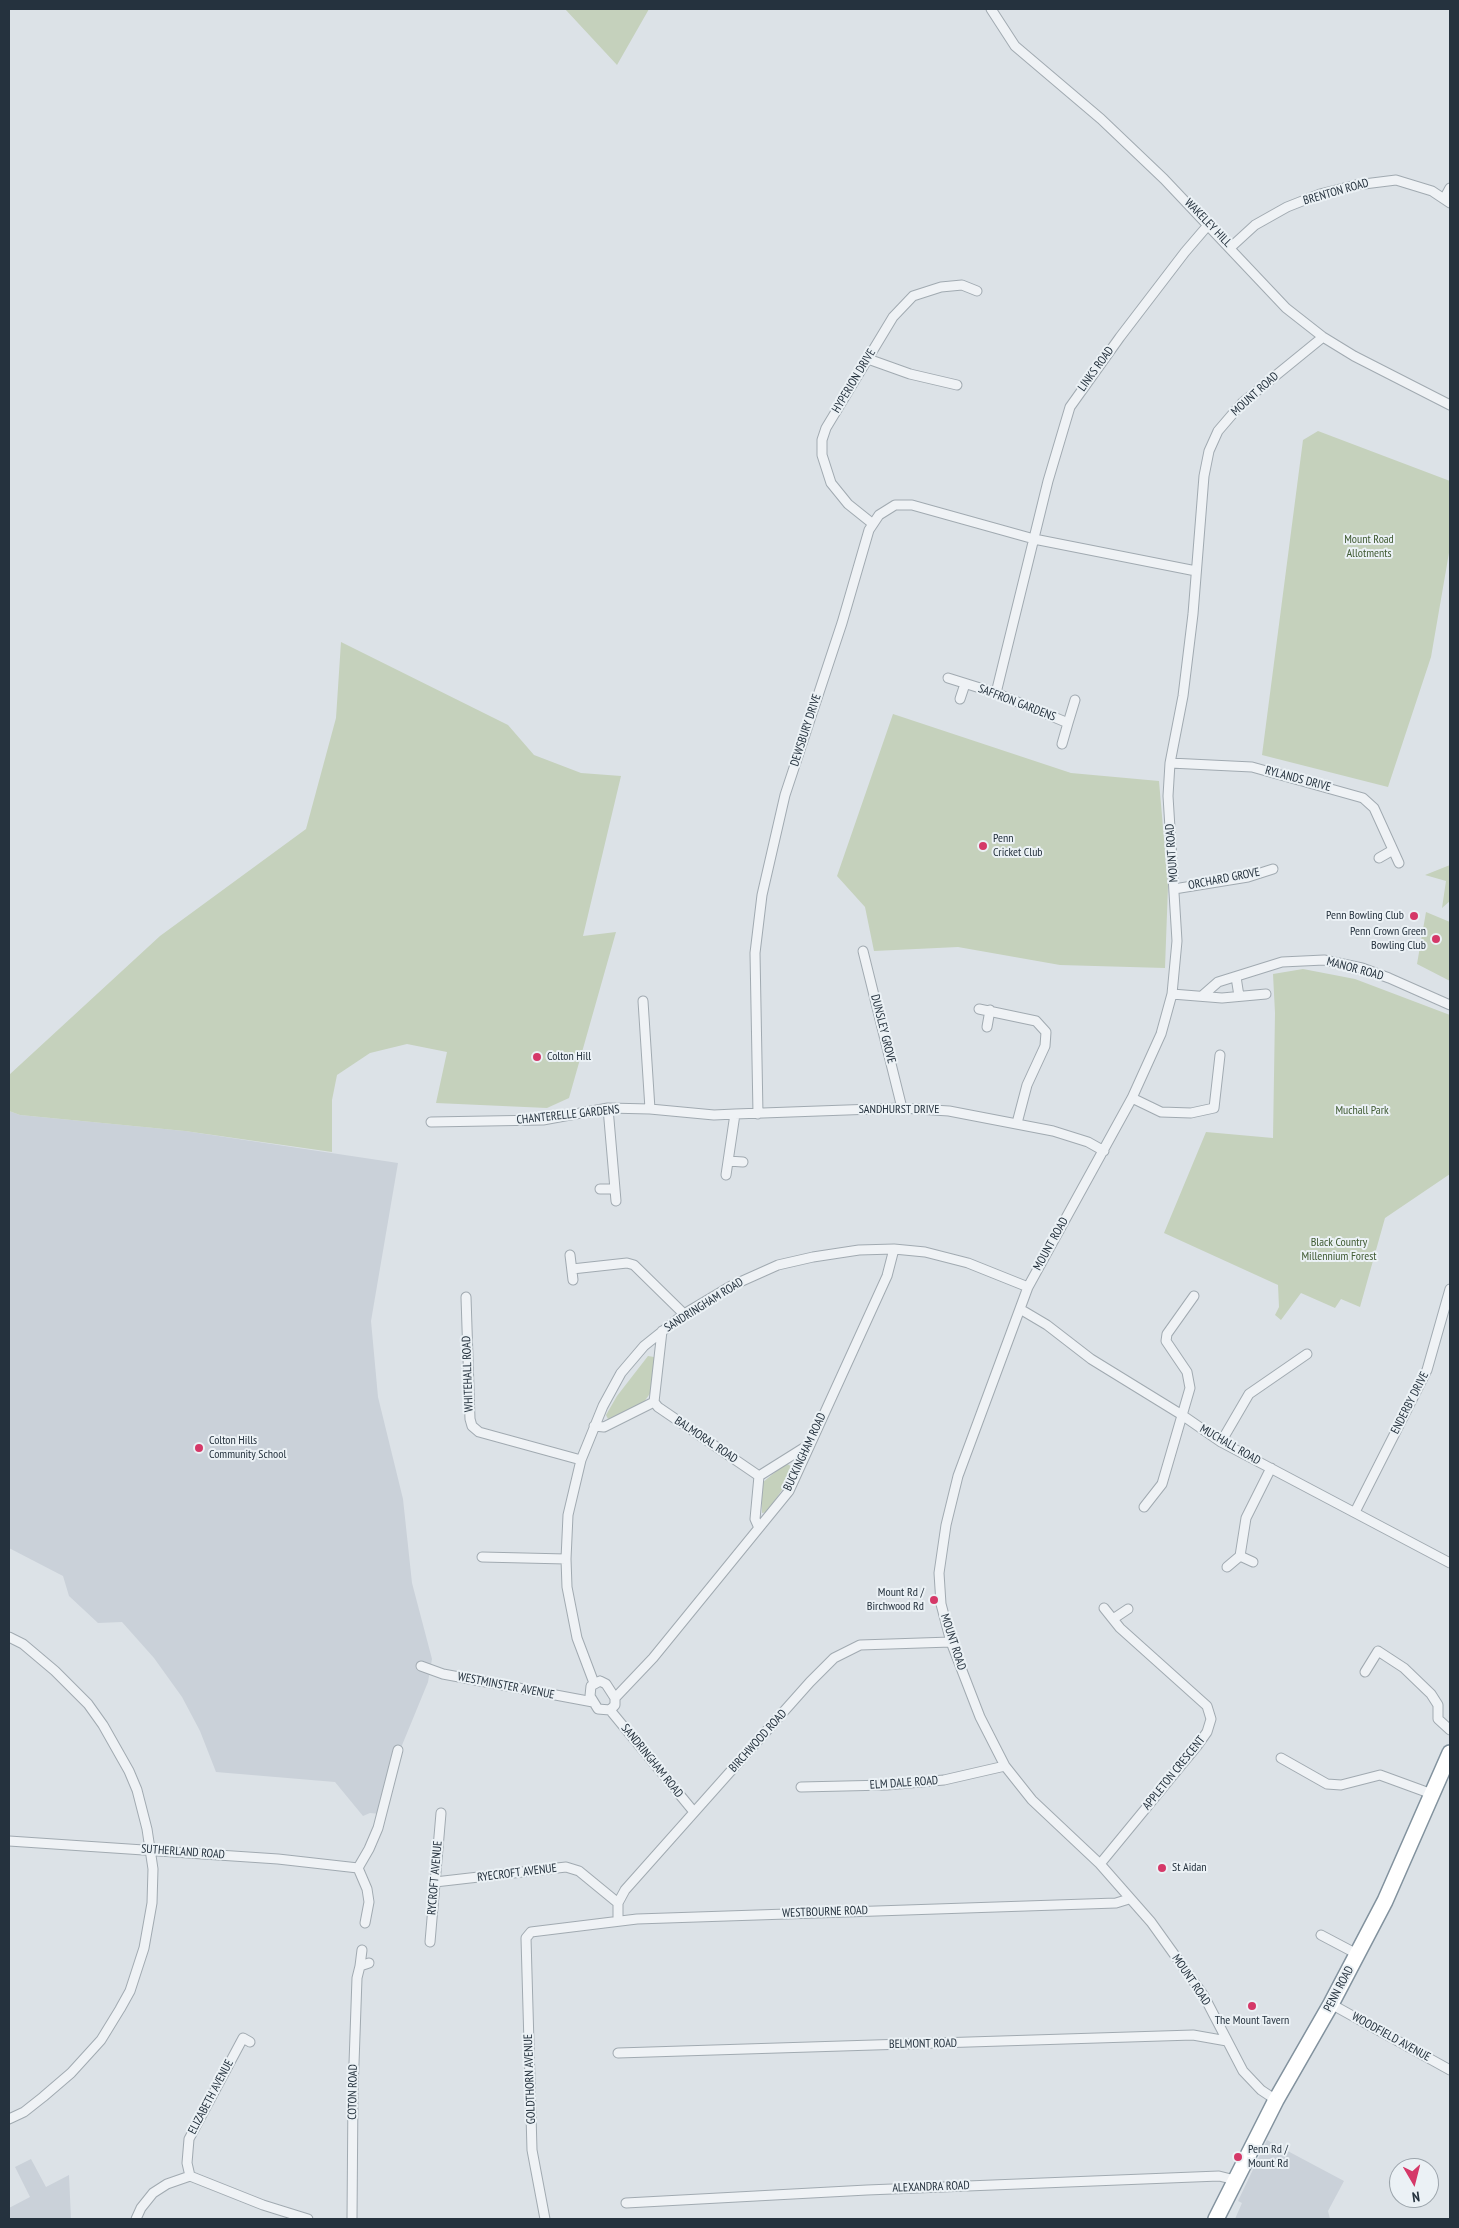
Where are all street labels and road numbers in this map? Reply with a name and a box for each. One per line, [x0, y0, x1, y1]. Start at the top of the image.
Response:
street label: BRENTON ROAD [1302, 176, 1370, 208]
street label: WAKELEY HILL [1181, 196, 1235, 250]
street label: LINKS ROAD [1075, 344, 1117, 394]
street label: HYPERION DRIVE [829, 346, 879, 416]
street label: MOUNT ROAD [1228, 369, 1282, 419]
street label: SAFFRON GARDENS [976, 682, 1058, 724]
street label: DEWSBURY DRIVE [788, 692, 824, 768]
street label: RYLANDS DRIVE [1264, 763, 1332, 795]
street label: MOUNT ROAD [1163, 823, 1181, 883]
street label: ORCHARD GROVE [1187, 865, 1261, 893]
street label: MANOR ROAD [1325, 954, 1385, 984]
street label: DUNSLEY GROVE [867, 993, 899, 1065]
street label: CHANTERELLE GARDENS [516, 1102, 620, 1128]
street label: SANDHURST DRIVE [859, 1103, 939, 1117]
street label: MOUNT ROAD [1031, 1215, 1071, 1273]
street label: SANDRINGHAM ROAD [662, 1275, 746, 1335]
street label: WHITEHALL ROAD [459, 1336, 477, 1412]
street label: ENDERBY DRIVE [1388, 1369, 1432, 1437]
street label: BUCKINGHAM ROAD [781, 1411, 829, 1493]
street label: BALMORAL ROAD [672, 1414, 740, 1466]
street label: MUCHALL ROAD [1197, 1422, 1263, 1468]
street label: MOUNT ROAD [937, 1612, 969, 1672]
street label: WESTMINSTER AVENUE [456, 1670, 556, 1702]
street label: BIRCHWOOD ROAD [726, 1707, 790, 1775]
street label: SANDRINGHAM ROAD [618, 1721, 686, 1801]
street label: APPLETON CRESCENT [1140, 1733, 1208, 1813]
street label: ELM DALE ROAD [869, 1773, 939, 1793]
street label: RYCROFT AVENUE [425, 1840, 445, 1916]
street label: SUTHERLAND ROAD [141, 1842, 225, 1862]
street label: RYECROFT AVENUE [476, 1861, 558, 1885]
street label: WESTBOURNE ROAD [782, 1903, 868, 1921]
street label: MOUNT ROAD [1169, 1952, 1213, 2008]
street label: PENN ROAD [1321, 1964, 1357, 2014]
street label: WOODFIELD AVENUE [1349, 2009, 1433, 2065]
street label: GOLDTHORN AVENUE [521, 2034, 539, 2124]
street label: BELMONT ROAD [889, 2036, 957, 2052]
street label: ELIZABETH AVENUE [185, 2057, 237, 2137]
street label: COTON ROAD [345, 2064, 361, 2120]
street label: ALEXANDRA ROAD [892, 2178, 970, 2196]

